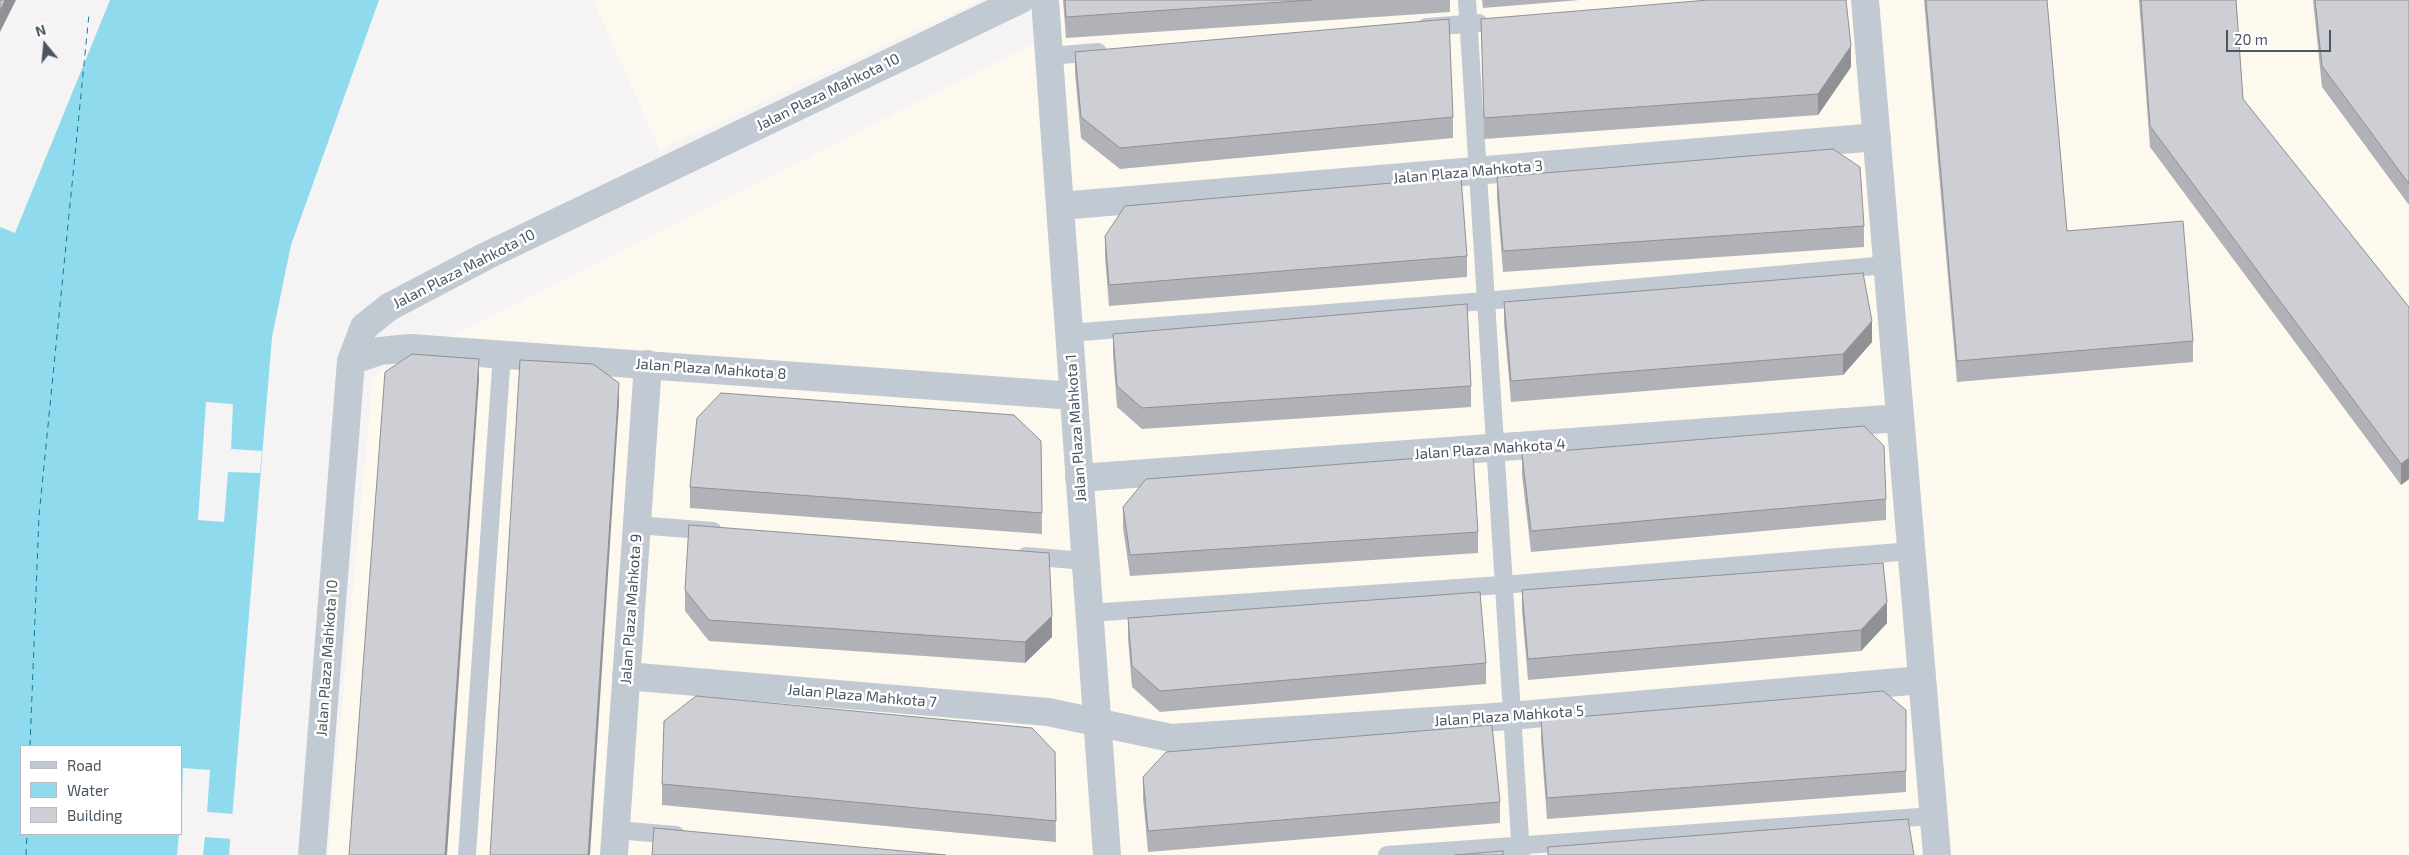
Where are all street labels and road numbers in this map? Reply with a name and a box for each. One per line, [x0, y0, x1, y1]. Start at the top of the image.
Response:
street label: Jalan Plaza Mahkota 10 [753, 49, 903, 135]
street label: Jalan Plaza Mahkota 3 [1392, 156, 1544, 188]
street label: Jalan Plaza Mahkota 10 [390, 225, 538, 313]
street label: Jalan Plaza Mahkota 1 [1062, 353, 1090, 503]
street label: Jalan Plaza Mahkota 8 [635, 355, 787, 383]
street label: Jalan Plaza Mahkota 4 [1414, 435, 1566, 463]
street label: Jalan Plaza Mahkota 9 [617, 533, 645, 685]
street label: Jalan Plaza Mahkota 10 [313, 579, 341, 737]
street label: Jalan Plaza Mahkota 7 [787, 681, 937, 711]
street label: Jalan Plaza Mahkota 5 [1433, 702, 1585, 730]

